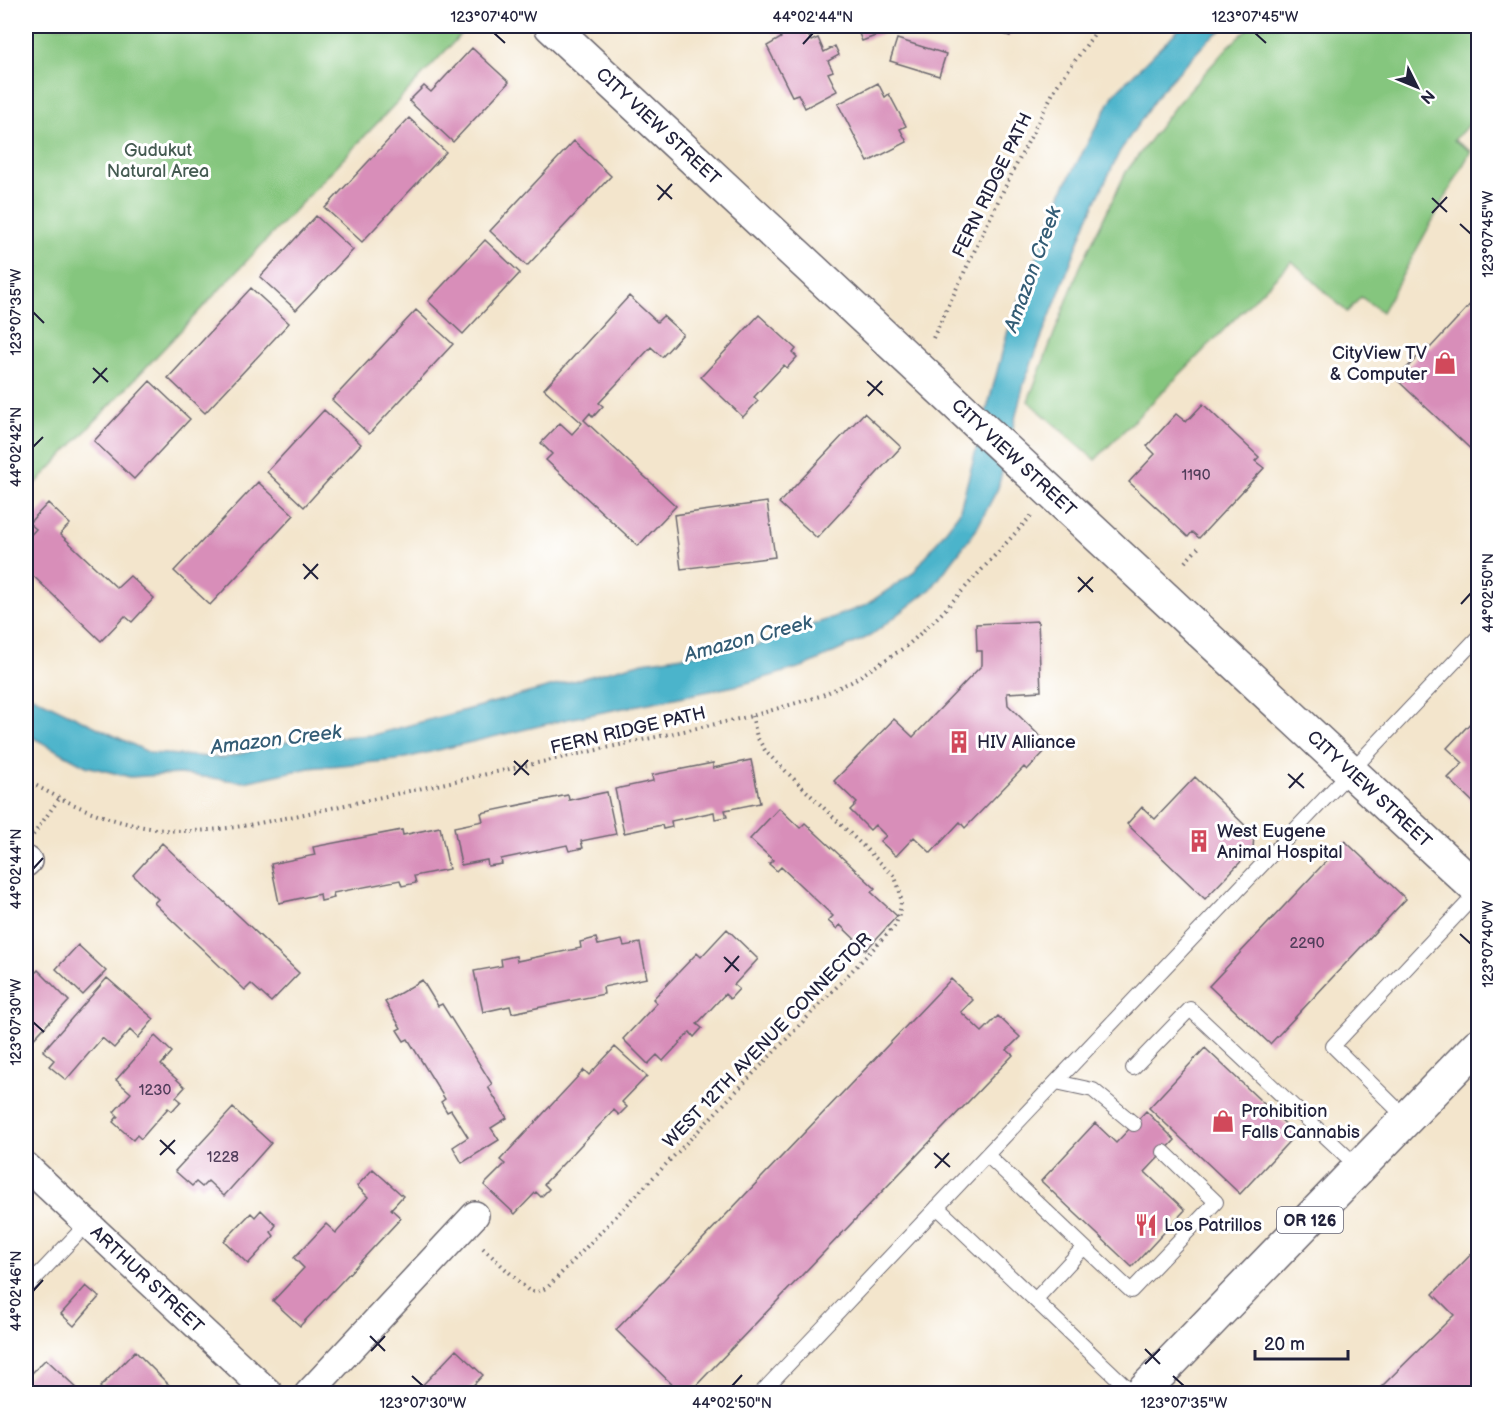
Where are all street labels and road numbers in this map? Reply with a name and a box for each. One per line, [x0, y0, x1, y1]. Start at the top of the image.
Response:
street label: CITY VIEW STREET [592, 64, 725, 190]
street label: FERN RIDGE PATH [948, 109, 1037, 261]
street label: CITY VIEW STREET [947, 395, 1080, 521]
street label: FERN RIDGE PATH [549, 702, 708, 759]
street label: CITY VIEW STREET [1303, 726, 1436, 852]
street label: WEST 12TH AVENUE CONNECTOR [659, 928, 876, 1152]
road number: OR 126 [1277, 1207, 1343, 1233]
street label: ARTHUR STREET [86, 1222, 208, 1338]

